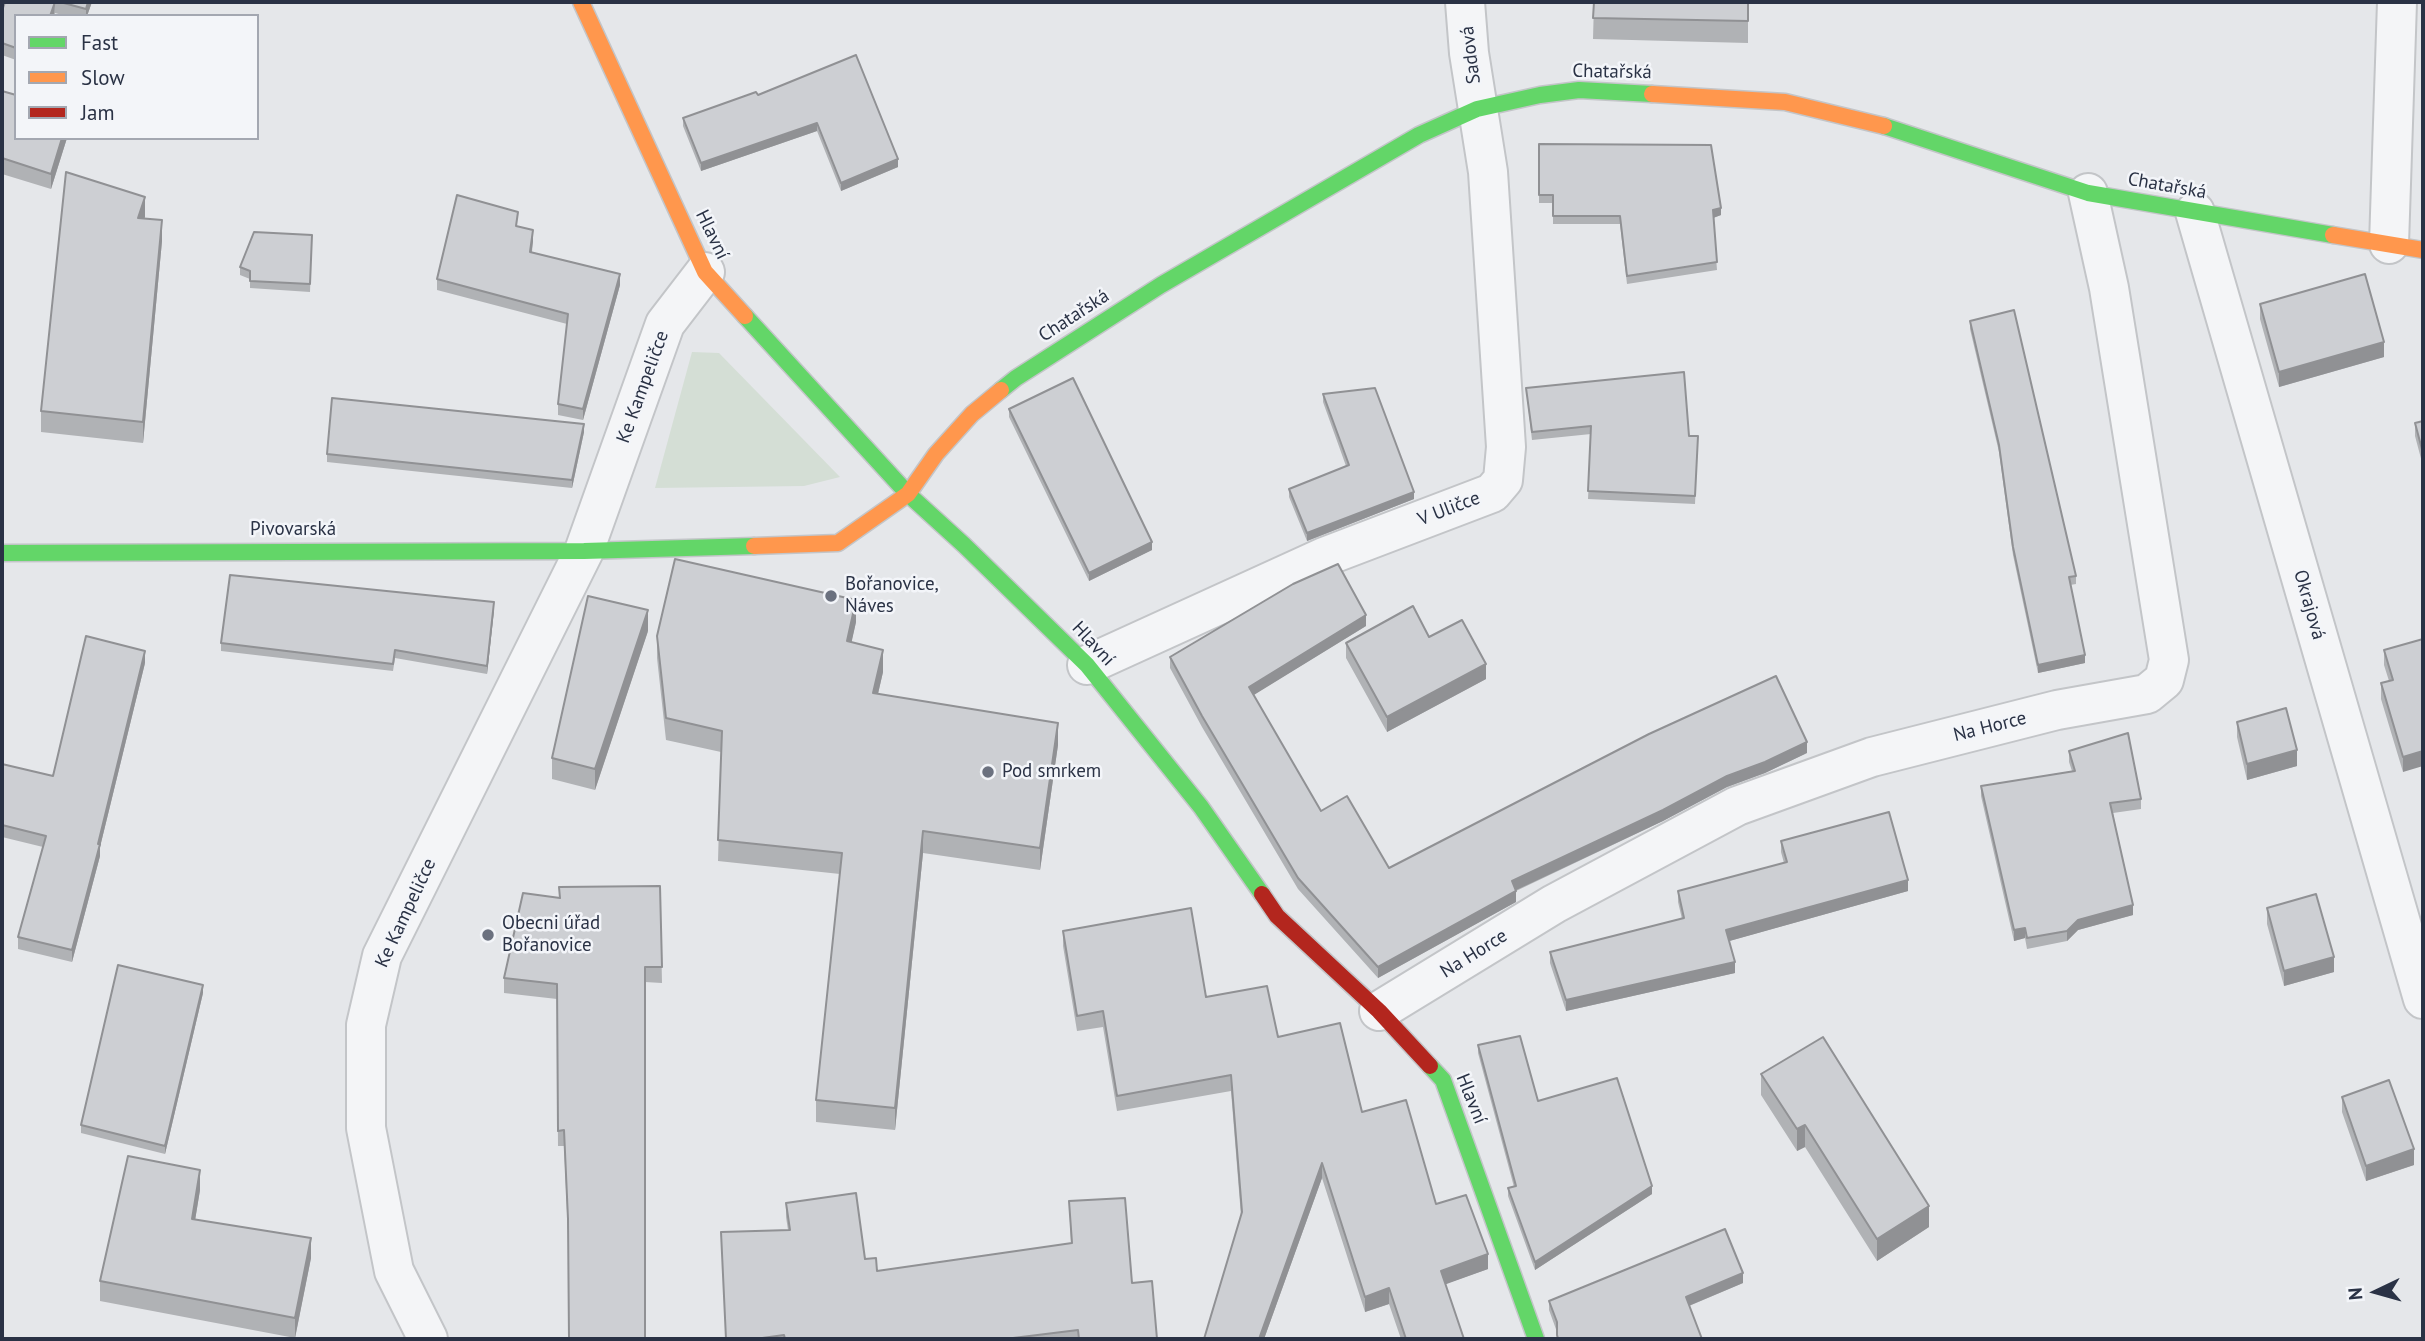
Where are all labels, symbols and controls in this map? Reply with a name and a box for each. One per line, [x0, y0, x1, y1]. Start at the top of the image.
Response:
legend [14, 14, 259, 140]
street label: Sadová [1456, 25, 1486, 85]
text: Fast [81, 29, 118, 56]
street label: Chatařská [1572, 60, 1652, 84]
text: Slow [81, 64, 125, 91]
text: Jam [81, 99, 115, 126]
street label: Chatařská [2126, 168, 2208, 204]
street label: Hlavní [690, 206, 734, 264]
street label: Chatařská [1034, 285, 1114, 347]
street label: Ke Kampeličce [612, 328, 674, 446]
street label: V Uličce [1415, 487, 1483, 531]
street label: Pivovarská [250, 519, 336, 541]
street label: Okrajová [2288, 567, 2330, 643]
place label: Bořanovice, Náves [845, 574, 939, 618]
marker: Bořanovice, Náves [823, 588, 839, 604]
street label: Hlavní [1067, 617, 1119, 671]
street label: Na Horce [1951, 707, 2029, 747]
place label: Pod smrkem [1002, 761, 1101, 783]
marker: Pod smrkem [980, 764, 996, 780]
street label: Ke Kampeličce [371, 855, 441, 971]
place label: Obecni úřad Bořanovice [502, 913, 600, 957]
street label: Na Horce [1436, 925, 1512, 983]
marker: Obecni úřad Bořanovice [480, 927, 496, 943]
street label: Hlavní [1451, 1070, 1491, 1128]
north arrow [2341, 1257, 2411, 1327]
text: N [2343, 1287, 2368, 1301]

